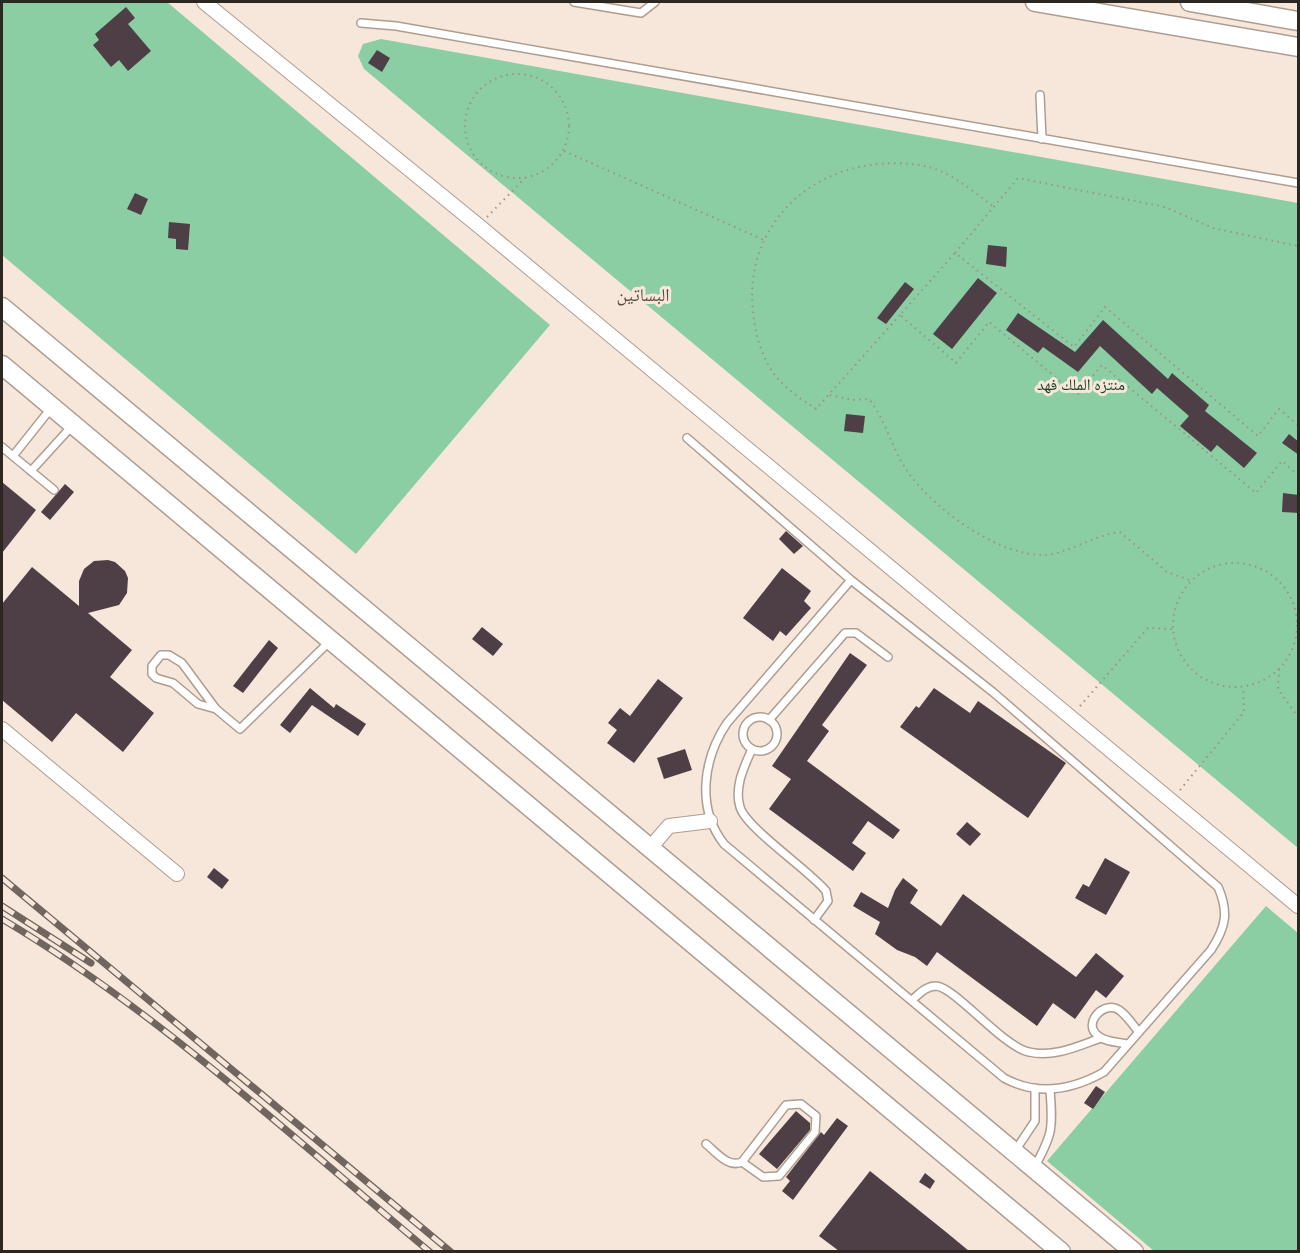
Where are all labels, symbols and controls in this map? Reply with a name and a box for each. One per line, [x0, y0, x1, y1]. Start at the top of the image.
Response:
district label: البساتين [616, 285, 670, 308]
park label: منتزه الملك فهد [1037, 376, 1125, 396]

